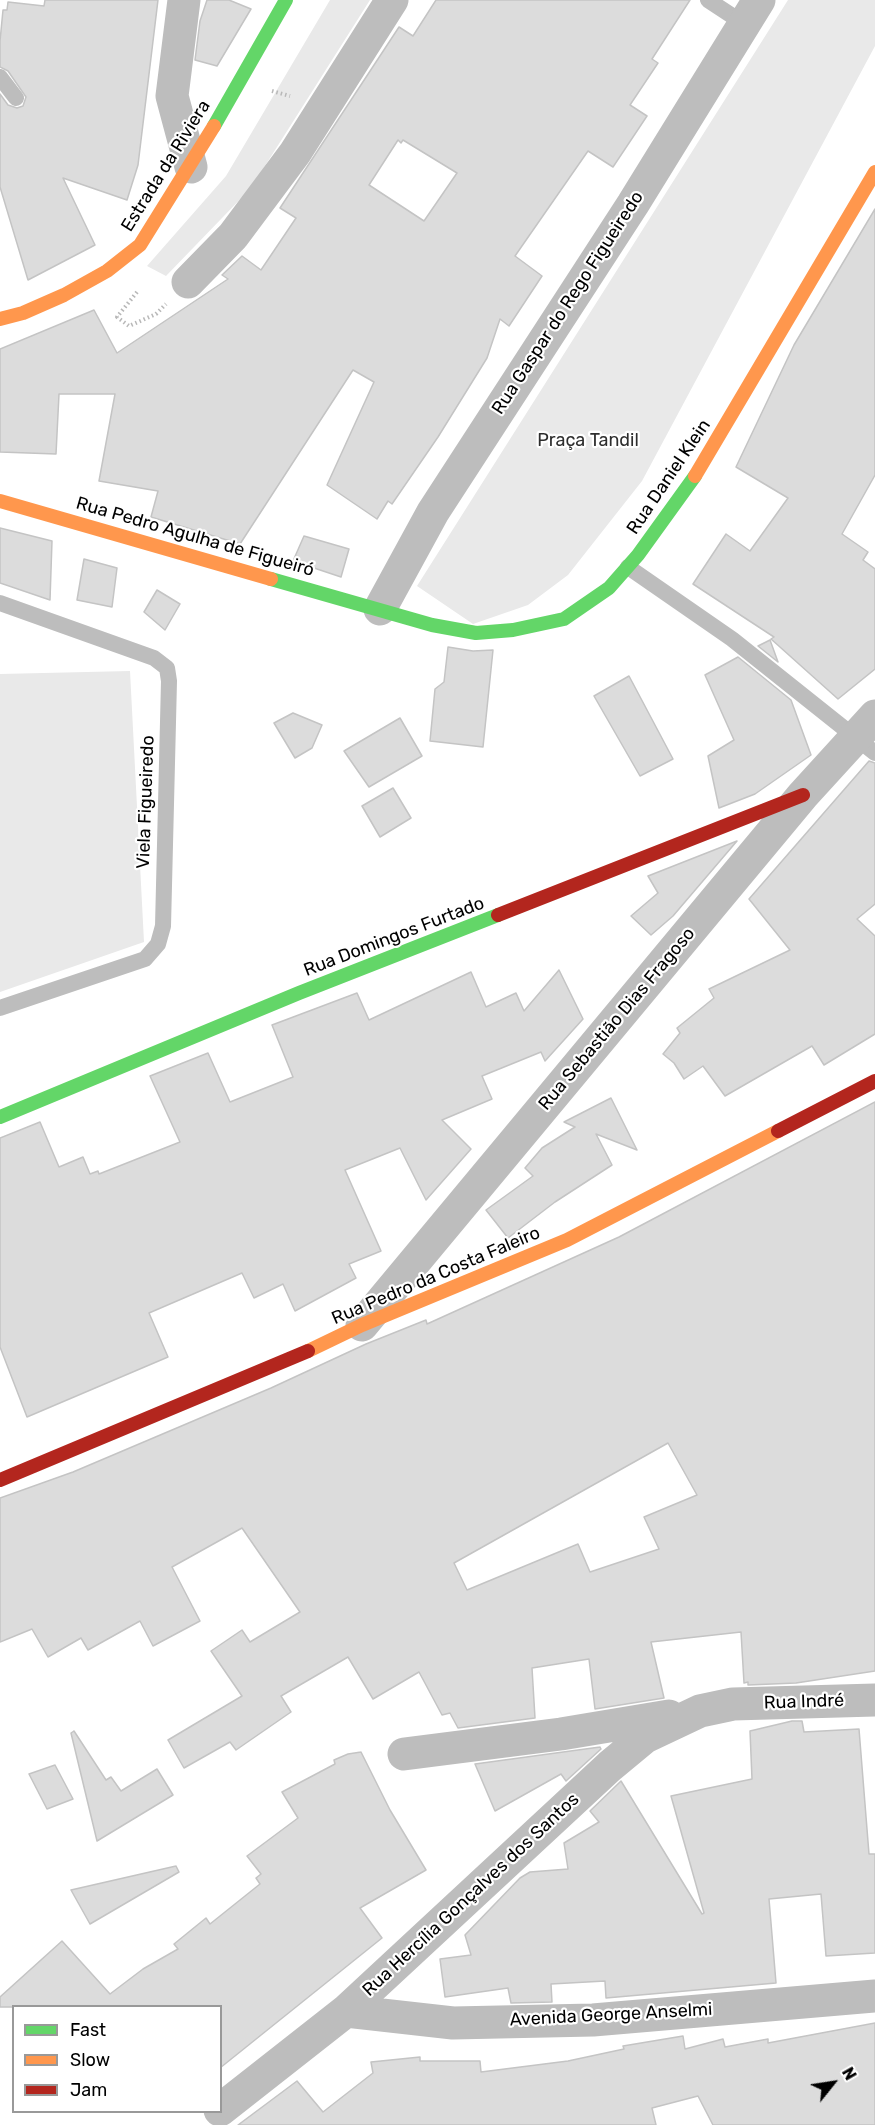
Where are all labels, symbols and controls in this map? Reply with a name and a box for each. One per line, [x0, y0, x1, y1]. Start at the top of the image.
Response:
street label: Estrada da Riviera [117, 96, 215, 236]
street label: Rua Gaspar do Rego Figueiredo [488, 187, 648, 419]
street label: Rua Daniel Klein [623, 415, 715, 539]
park label: Praça Tandil [537, 430, 639, 452]
street label: Rua Pedro Agulha de Figueiró [73, 493, 317, 581]
street label: Viela Figueiredo [133, 735, 159, 869]
street label: Rua Domingos Furtado [301, 893, 487, 981]
street label: Rua Sebastião Dias Fragoso [534, 923, 700, 1115]
street label: Rua Pedro da Costa Faleiro [329, 1222, 543, 1330]
street label: Rua Indré [764, 1690, 844, 1714]
street label: Rua Hercília Gonçalves dos Santos [358, 1789, 584, 2001]
street label: Avenida George Anselmi [509, 1999, 713, 2031]
legend [12, 2005, 222, 2113]
text: Fast [70, 2019, 106, 2041]
text: Slow [70, 2049, 110, 2071]
north arrow [803, 2053, 863, 2113]
text: N [838, 2064, 860, 2083]
text: Jam [70, 2079, 107, 2101]

